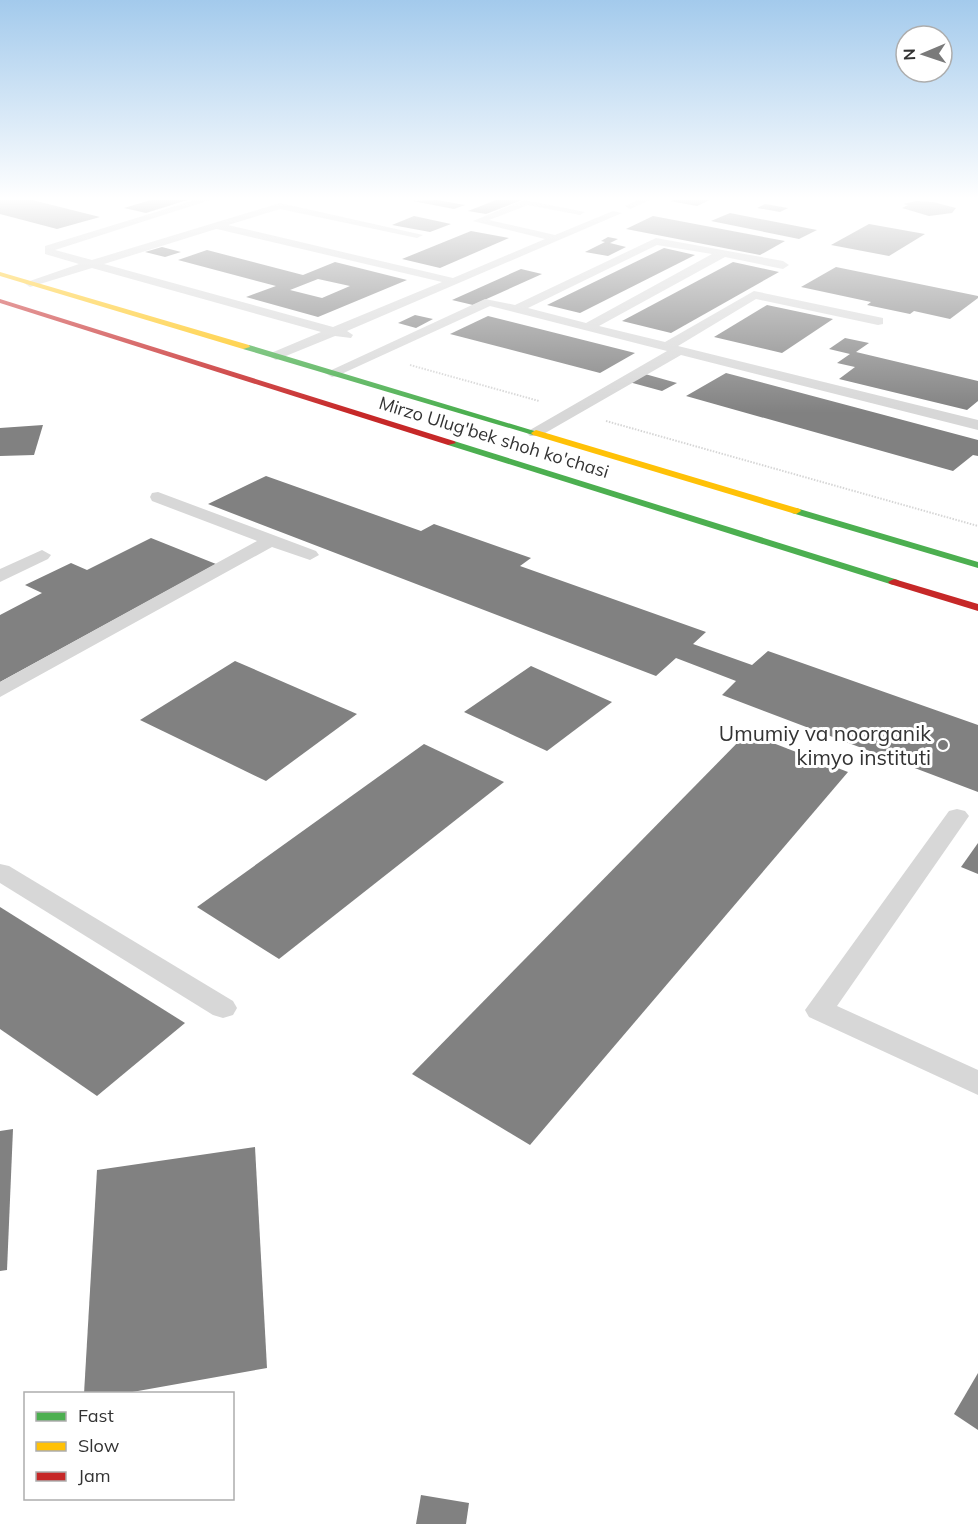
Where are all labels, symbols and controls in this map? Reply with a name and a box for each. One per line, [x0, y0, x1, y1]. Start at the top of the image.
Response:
north arrow [894, 24, 954, 84]
text: N [899, 48, 919, 61]
street label: Mirzo Ulug'bek shoh ko'chasi [376, 391, 612, 483]
place label: Umumiy va noorganik kimyo instituti [719, 720, 931, 770]
marker: Umumiy va noorganik kimyo instituti [936, 738, 950, 752]
legend [24, 1392, 234, 1500]
text: Fast [78, 1404, 114, 1427]
text: Slow [78, 1434, 120, 1457]
text: Jam [78, 1464, 111, 1487]

